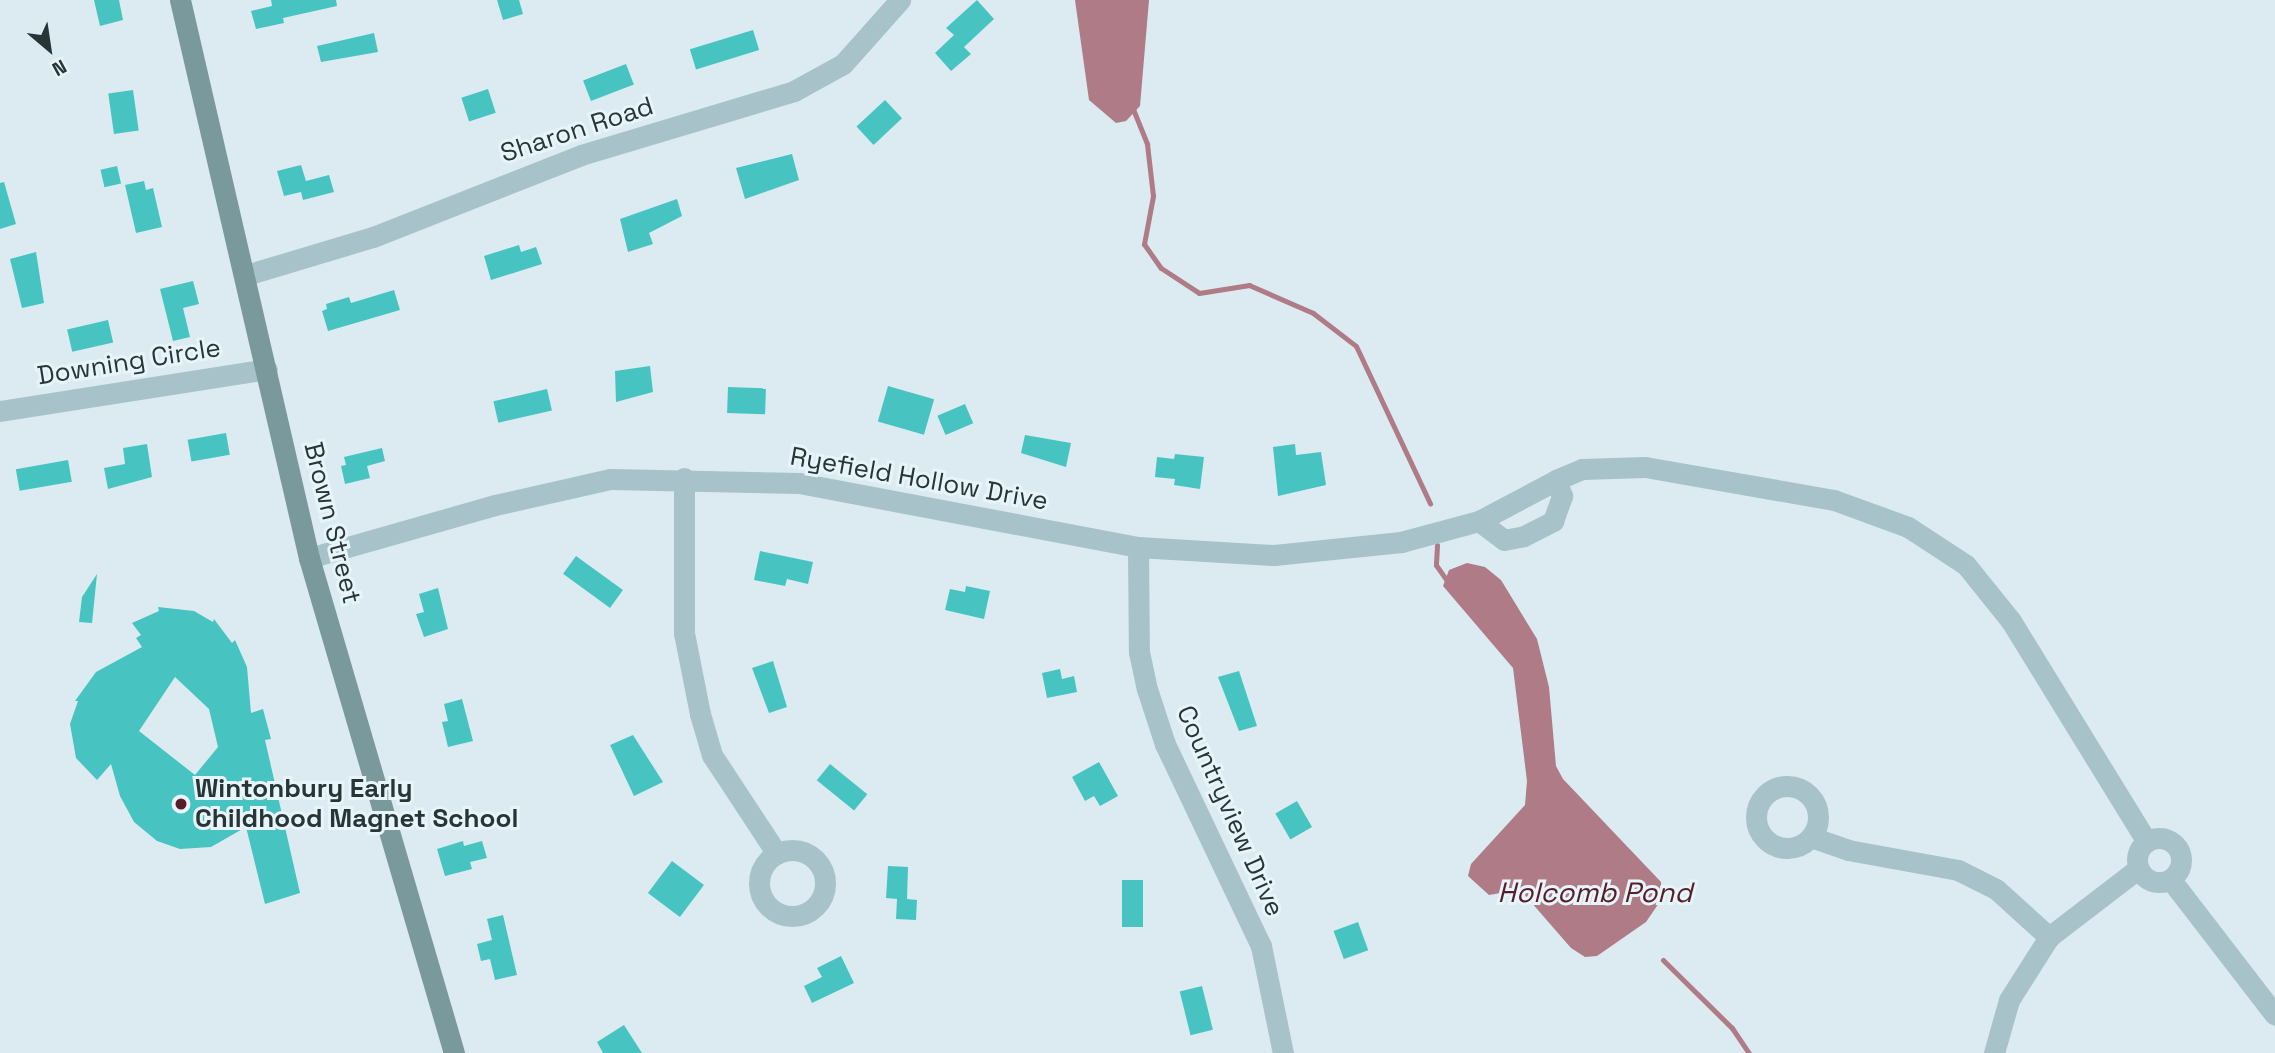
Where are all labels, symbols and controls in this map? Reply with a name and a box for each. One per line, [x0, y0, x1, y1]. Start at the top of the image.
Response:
north arrow [14, 14, 84, 84]
text: N [48, 54, 71, 82]
street label: Sharon Road [497, 91, 657, 169]
street label: Downing Circle [35, 332, 223, 392]
street label: Brown Street [297, 439, 367, 607]
street label: Ryefield Hollow Drive [788, 441, 1050, 517]
street label: Countryview Drive [1170, 701, 1290, 921]
place label: Wintonbury Early Childhood Magnet School [195, 773, 518, 834]
marker: Wintonbury Early Childhood Magnet School [173, 796, 189, 812]
water label: Holcomb Pond [1498, 875, 1692, 909]

